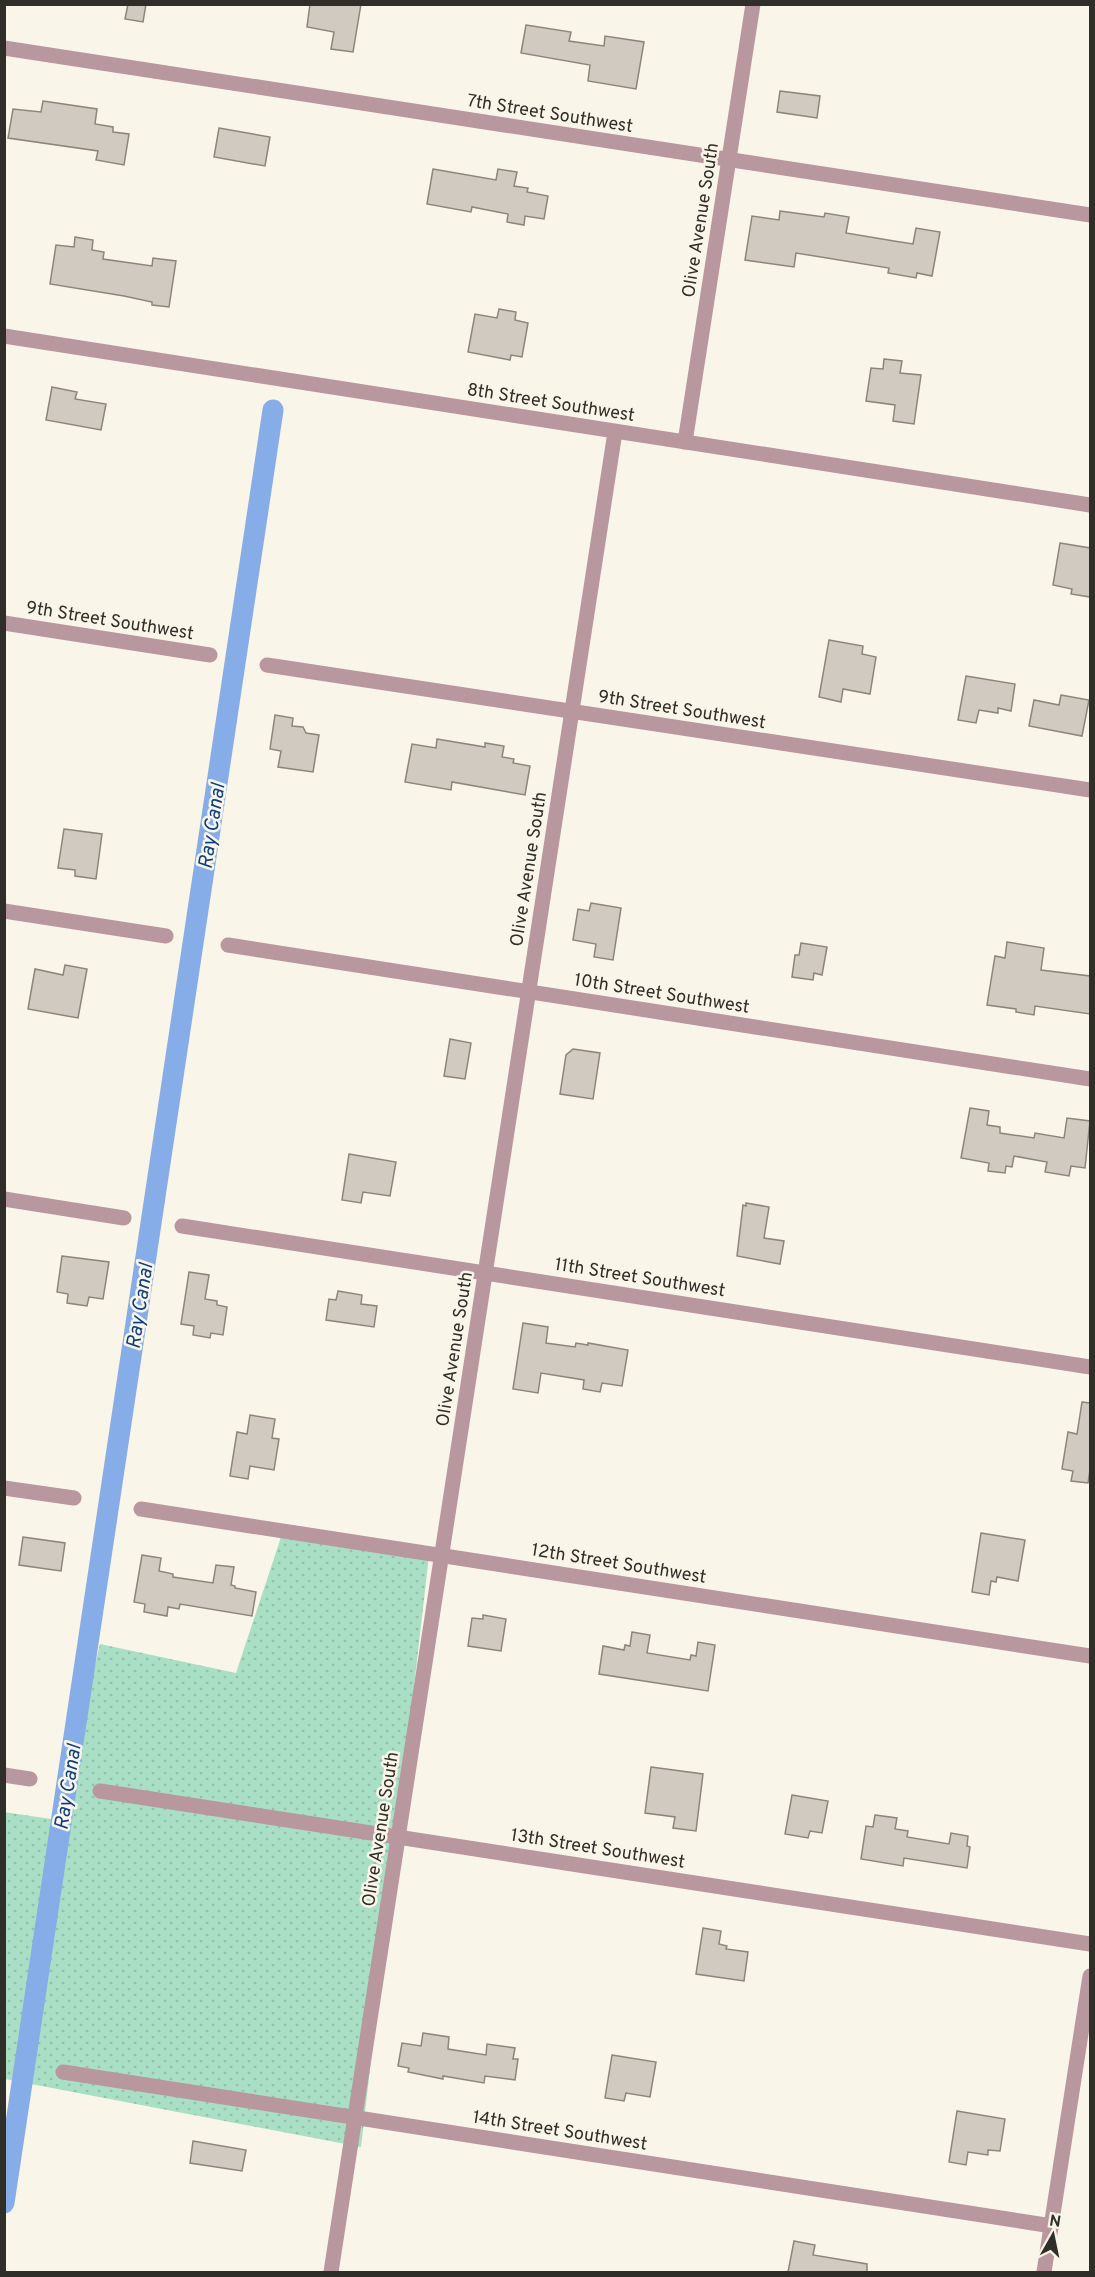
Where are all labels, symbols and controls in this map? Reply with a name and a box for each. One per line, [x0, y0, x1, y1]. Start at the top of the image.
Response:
street label: 7th Street Southwest [465, 90, 634, 139]
street label: Olive Avenue South [678, 141, 725, 299]
street label: 8th Street Southwest [465, 379, 636, 428]
street label: 9th Street Southwest [24, 597, 195, 646]
street label: 9th Street Southwest [596, 686, 767, 735]
water label: Ray Canal [193, 781, 233, 871]
street label: Olive Avenue South [506, 790, 553, 948]
street label: 10th Street Southwest [572, 969, 751, 1020]
street label: 11th Street Southwest [553, 1254, 727, 1303]
water label: Ray Canal [121, 1261, 161, 1351]
street label: Olive Avenue South [432, 1270, 479, 1428]
street label: 12th Street Southwest [530, 1539, 708, 1590]
water label: Ray Canal [49, 1742, 89, 1832]
street label: Olive Avenue South [358, 1750, 405, 1908]
street label: 13th Street Southwest [509, 1824, 687, 1875]
street label: 14th Street Southwest [471, 2106, 649, 2157]
north arrow [1023, 2205, 1083, 2265]
text: N [1048, 2211, 1062, 2233]

